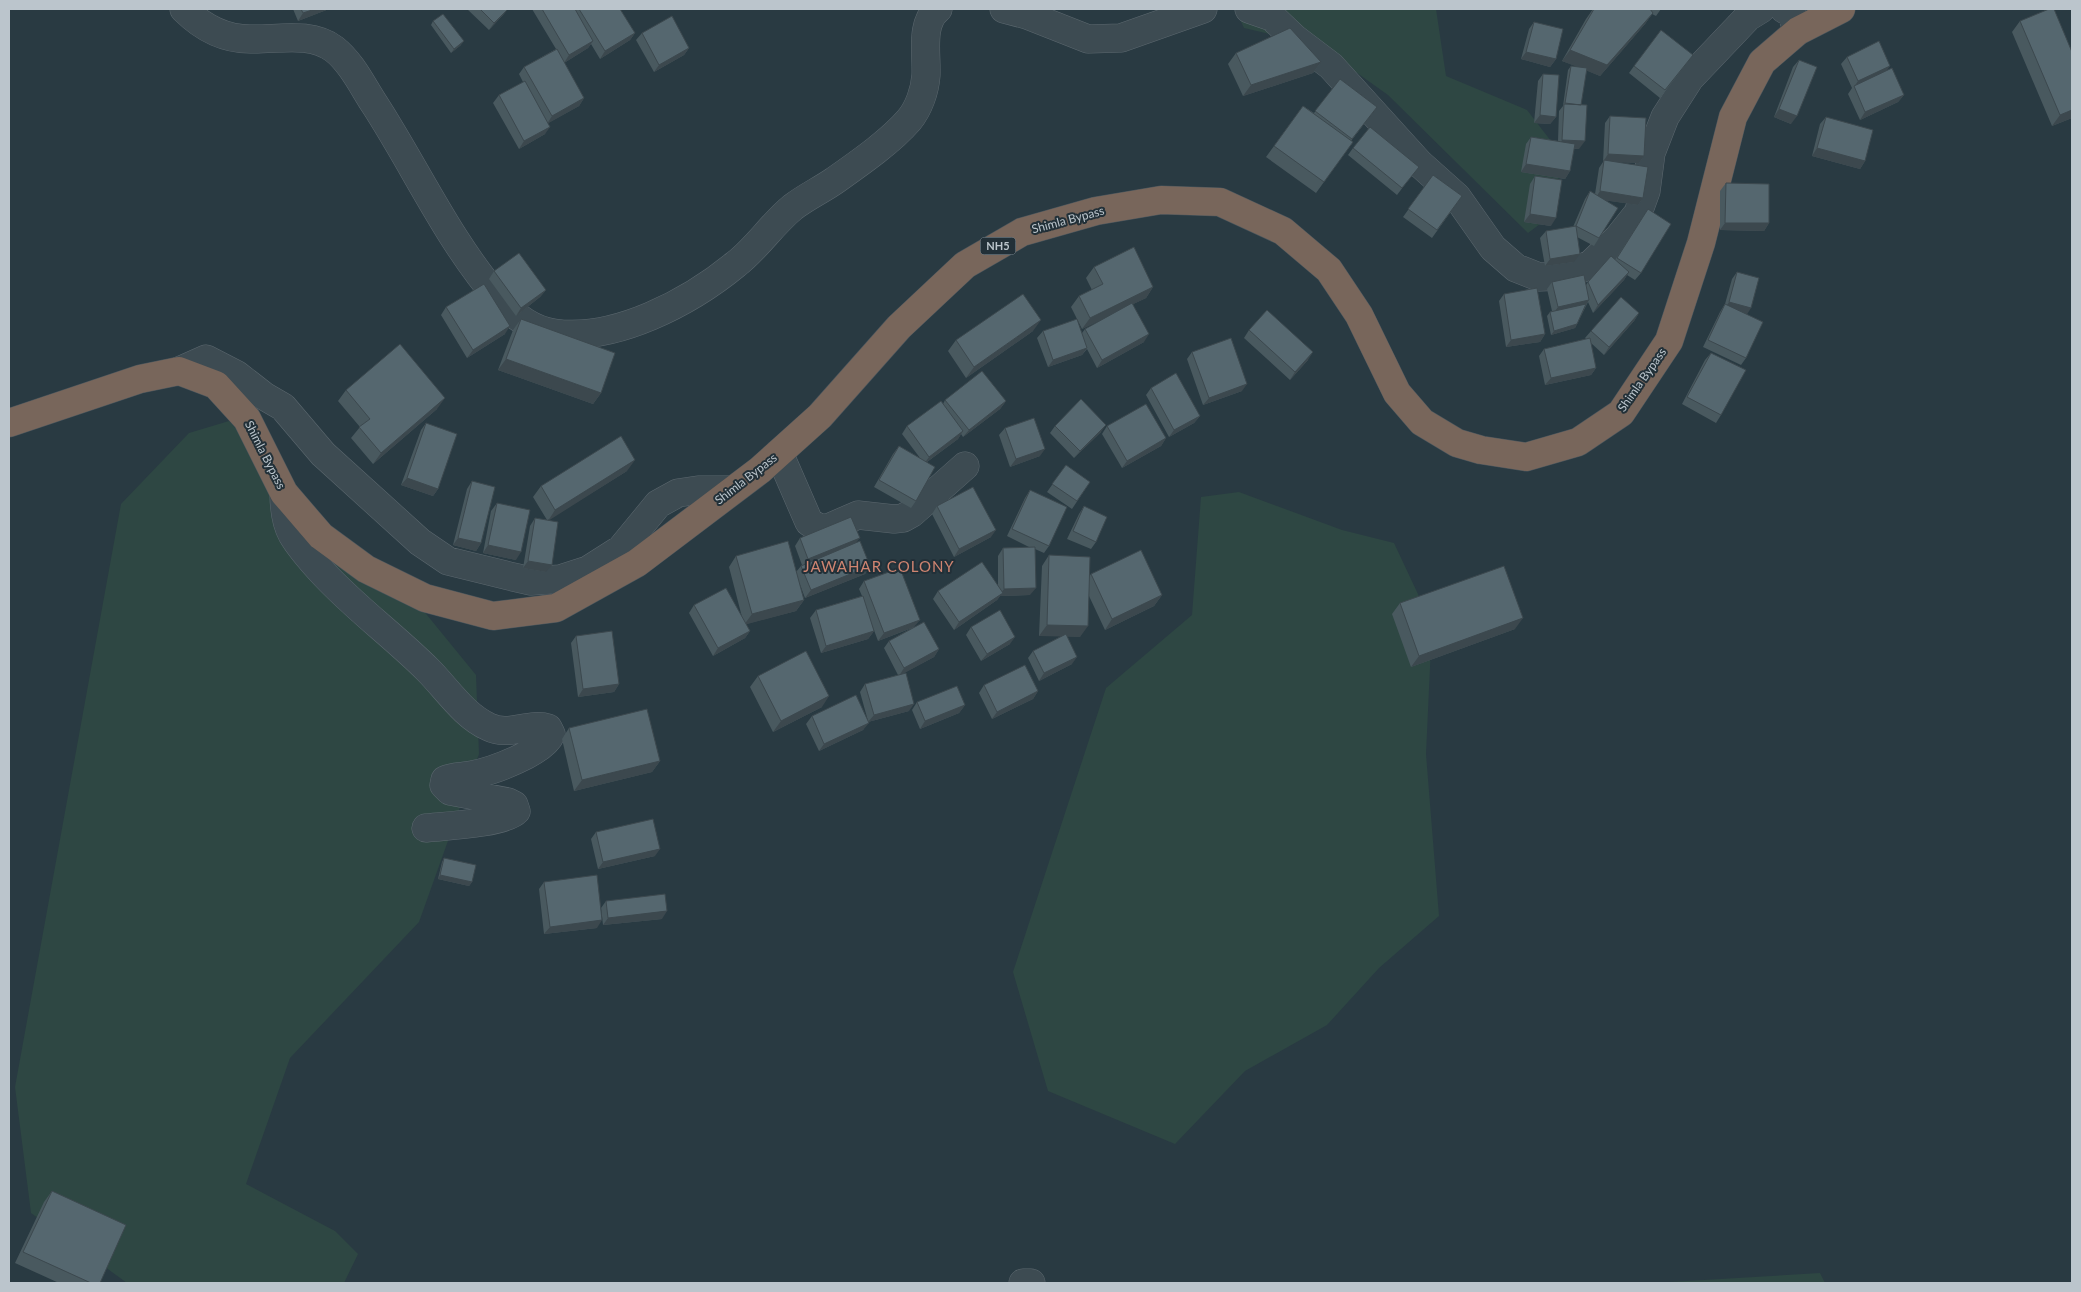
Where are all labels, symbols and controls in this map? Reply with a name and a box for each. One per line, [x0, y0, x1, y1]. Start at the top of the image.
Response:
street label: Shimla Bypass [1030, 203, 1106, 236]
road number: NH5 [980, 238, 1016, 255]
street label: Shimla Bypass [1614, 345, 1669, 415]
street label: Shimla Bypass [242, 418, 289, 491]
street label: Shimla Bypass [712, 450, 780, 507]
district label: JAWAHAR COLONY [803, 557, 955, 575]

